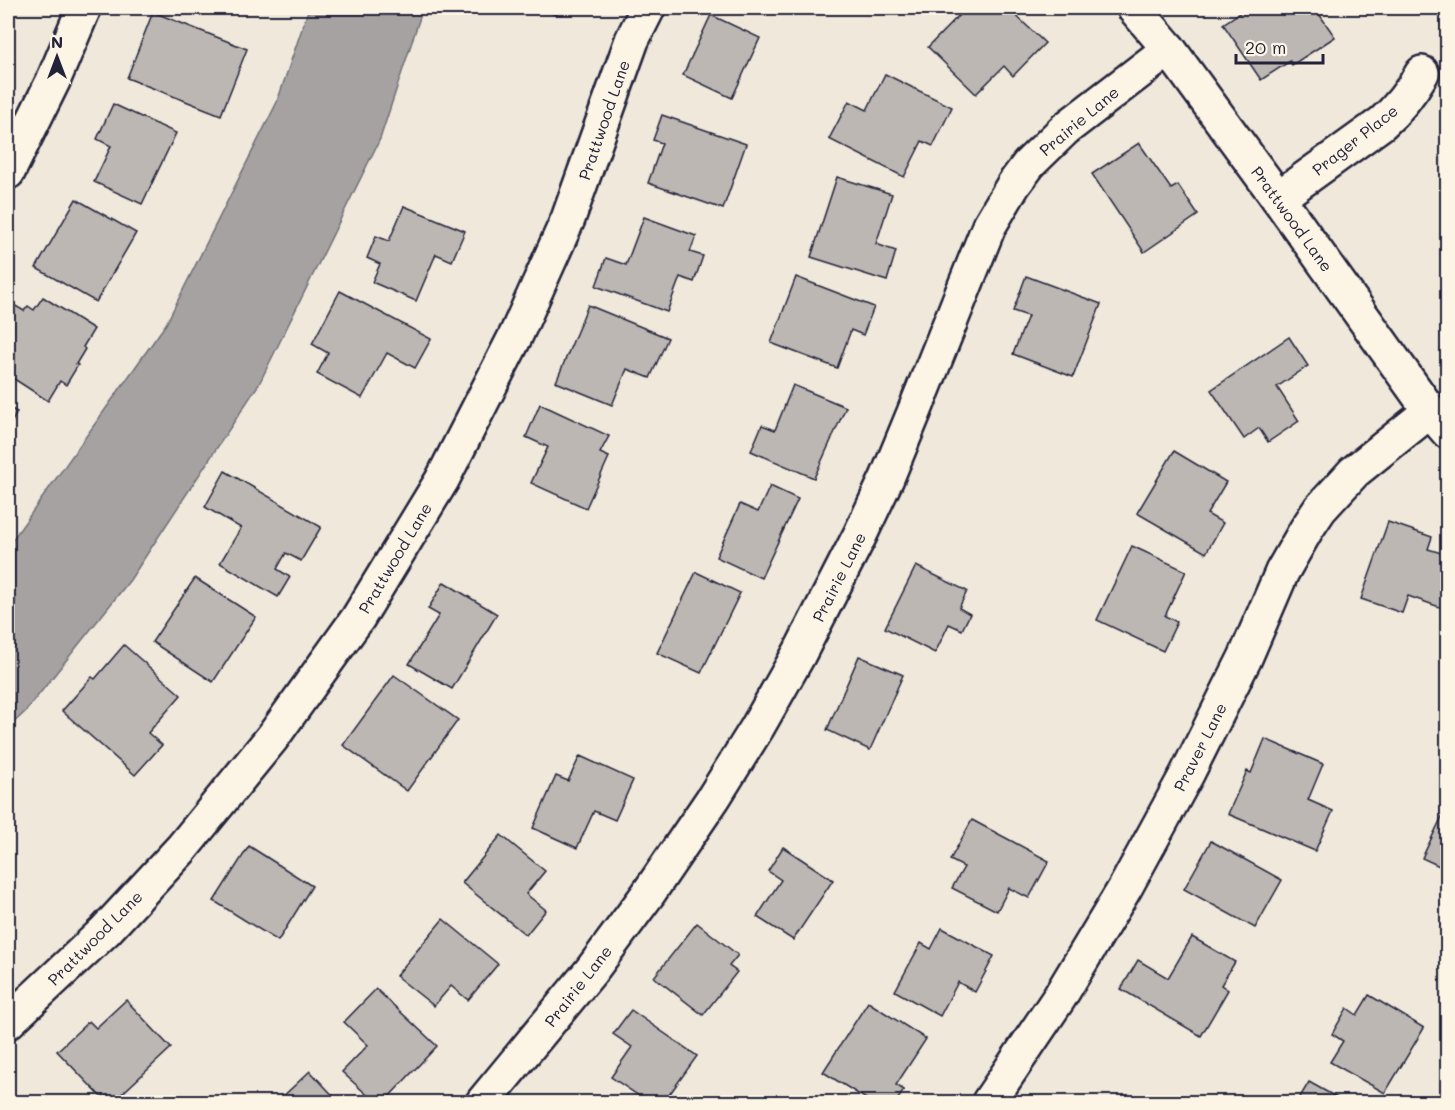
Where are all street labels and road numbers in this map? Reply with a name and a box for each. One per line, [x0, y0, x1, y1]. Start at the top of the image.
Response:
street label: Prattwood Lane [573, 57, 634, 183]
street label: Prairie Lane [1034, 81, 1123, 160]
street label: Prager Place [1308, 100, 1402, 180]
street label: Prattwood Lane [1247, 162, 1338, 276]
street label: Prattwood Lane [353, 498, 436, 617]
street label: Prairie Lane [807, 528, 870, 625]
street label: Praver Lane [1168, 699, 1231, 795]
street label: Prattwood Lane [43, 886, 147, 990]
street label: Prairie Lane [539, 941, 616, 1031]

